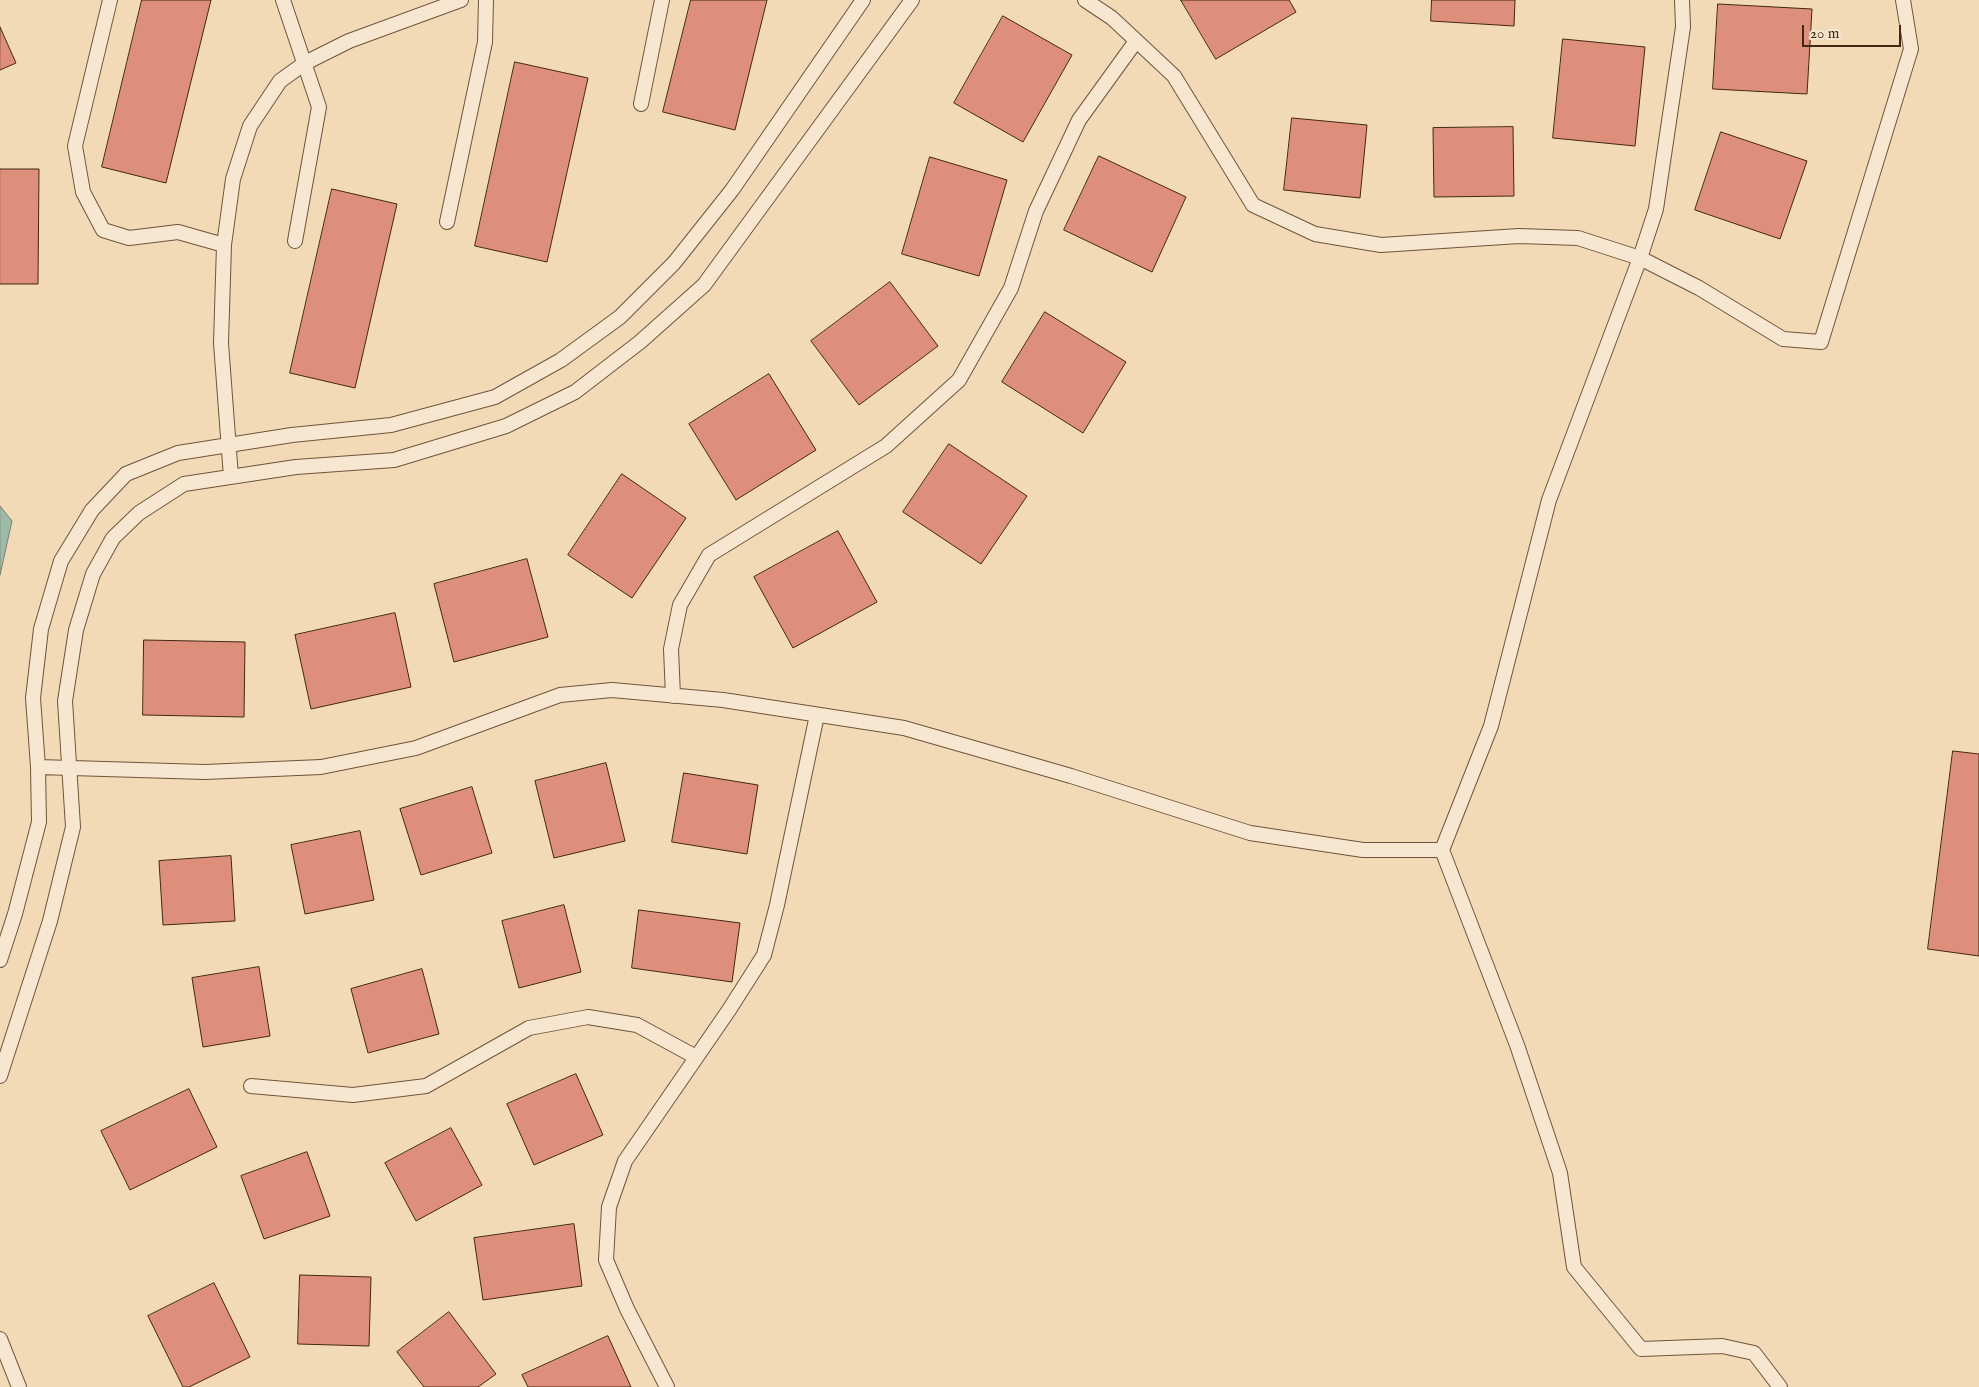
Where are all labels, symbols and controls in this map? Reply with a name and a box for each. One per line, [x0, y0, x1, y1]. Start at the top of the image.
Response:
scale bar [1804, 15, 1903, 47]
text: 20 m [1810, 24, 1839, 43]

